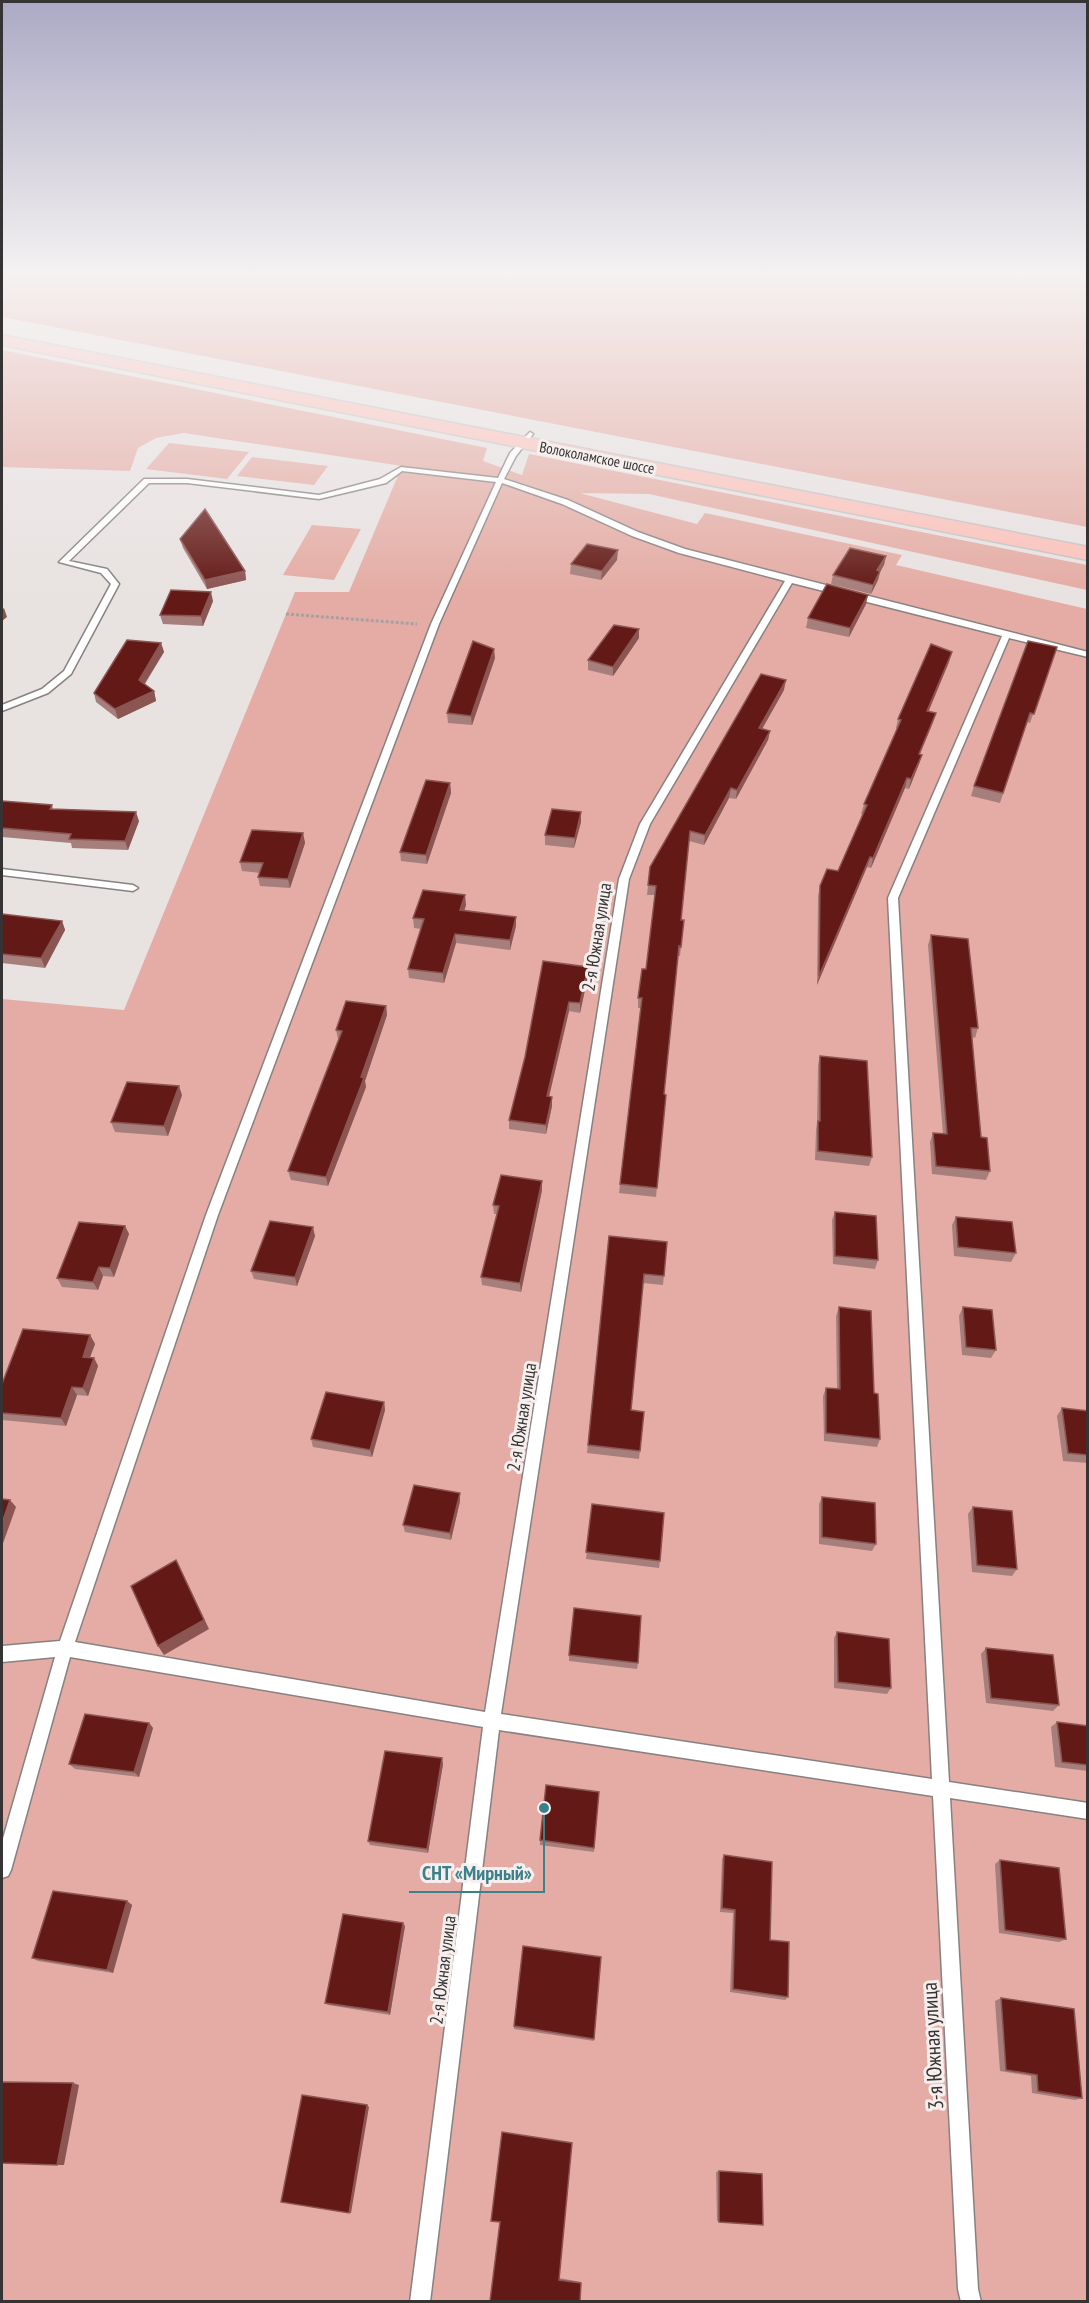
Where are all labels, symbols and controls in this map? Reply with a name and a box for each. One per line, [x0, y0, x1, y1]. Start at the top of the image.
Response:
street label: Волоколамское шоссе [538, 437, 656, 478]
street label: 2-я Южная улица [577, 881, 616, 993]
street label: 2-я Южная улица [502, 1361, 541, 1473]
callout: СНТ «Мирный» [409, 1854, 544, 1892]
text: СНТ «Мирный» [422, 1860, 532, 1886]
street label: 2-я Южная улица [424, 1914, 461, 2026]
street label: 3-я Южная улица [916, 1982, 949, 2110]

